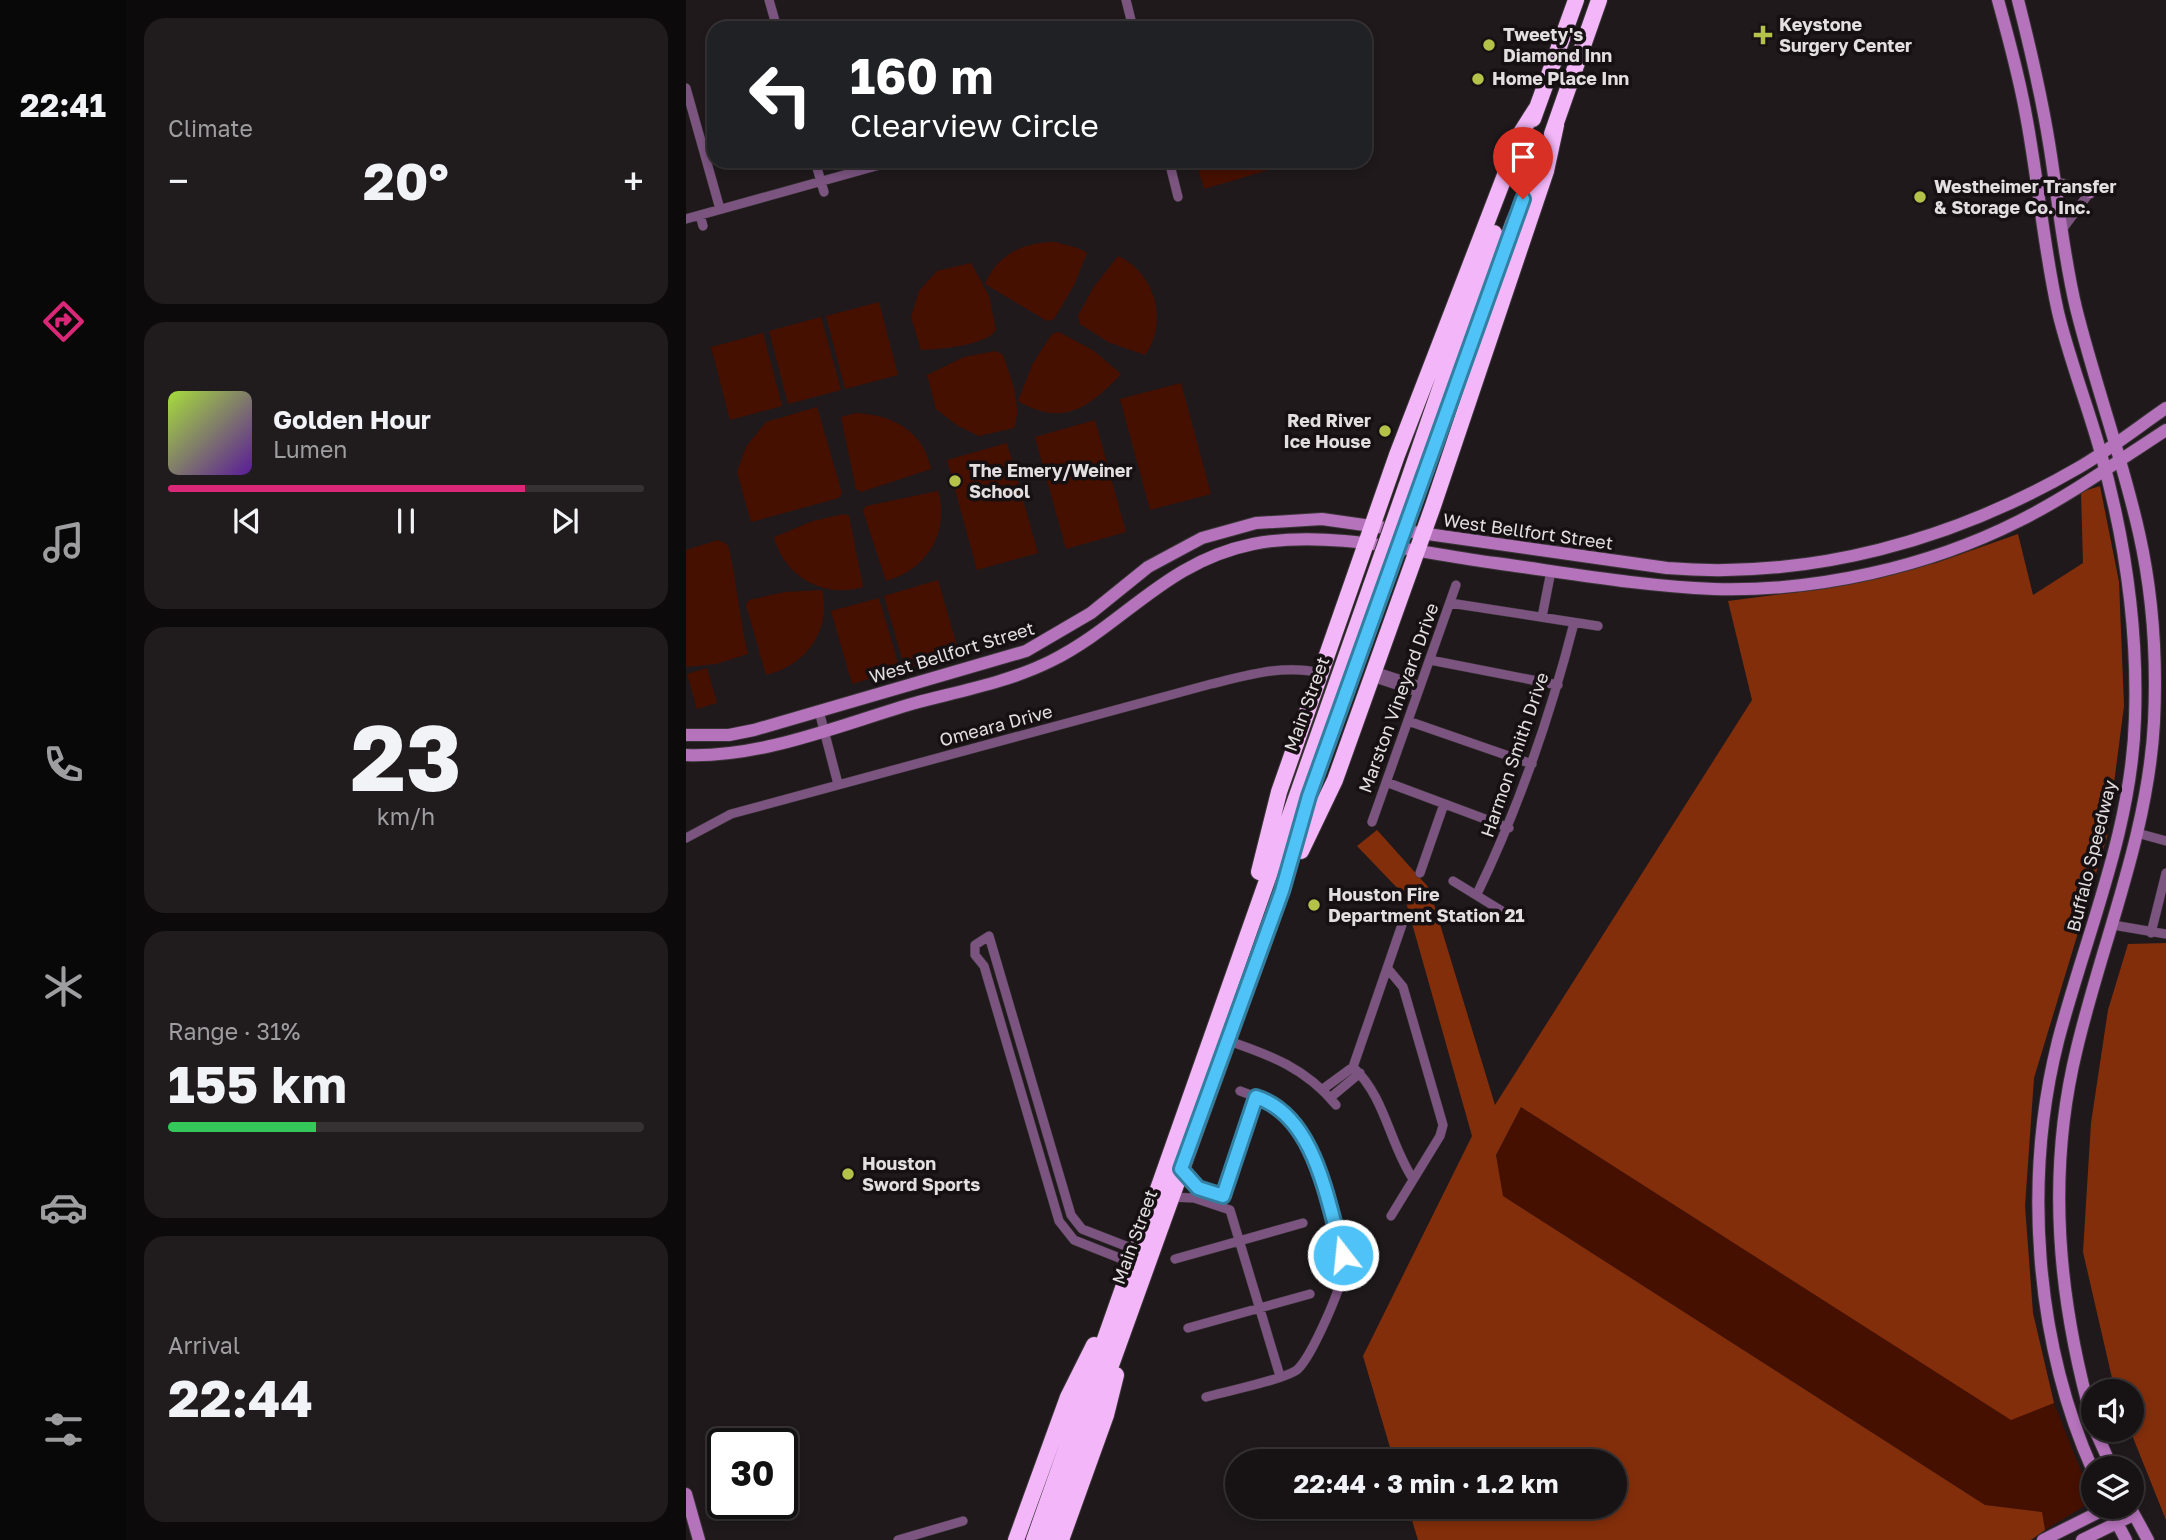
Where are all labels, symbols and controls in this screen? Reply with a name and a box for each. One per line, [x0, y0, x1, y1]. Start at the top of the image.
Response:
place label: Keystone Surgery Center [1779, 13, 1912, 56]
place label: Tweety's Diamond Inn [1503, 23, 1612, 66]
marker: Keystone Surgery Center [1753, 25, 1773, 45]
marker: Tweety's Diamond Inn [1481, 37, 1497, 53]
text: 160 m [850, 46, 993, 105]
icon: left [735, 49, 826, 140]
place label: Home Place Inn [1492, 67, 1629, 89]
marker: Home Place Inn [1470, 71, 1486, 87]
text: 22:41 [20, 86, 106, 124]
text: Clearview Circle [850, 106, 1099, 144]
text: Climate [168, 114, 253, 142]
pin [1493, 127, 1553, 199]
icon: arrive [1504, 138, 1542, 176]
text: 20° [363, 149, 449, 211]
text: − [168, 158, 189, 203]
text: + [623, 158, 644, 203]
place label: Westheimer Transfer & Storage Co. Inc. [1934, 175, 2117, 218]
marker: Westheimer Transfer & Storage Co. Inc. [1912, 189, 1928, 205]
icon: directions [39, 297, 88, 346]
text: Golden Hour [273, 404, 431, 435]
place label: Red River Ice House [1284, 409, 1371, 452]
marker: Red River Ice House [1377, 423, 1393, 439]
text: Lumen [273, 435, 347, 463]
place label: The Emery/Weiner School [969, 459, 1132, 502]
marker: The Emery/Weiner School [947, 473, 963, 489]
icon: previous [228, 502, 266, 540]
icon: pause [387, 502, 425, 540]
icon: next [546, 502, 584, 540]
street label: West Bellfort Street [1442, 508, 1615, 554]
icon: music [39, 518, 88, 567]
street label: Marston Vineyard Drive [1353, 600, 1443, 796]
street label: West Bellfort Street [867, 616, 1037, 688]
street label: Main Street [1279, 653, 1333, 754]
street label: Harmon Smith Drive [1476, 669, 1553, 840]
street label: Omeara Drive [937, 699, 1055, 751]
text: 23 [350, 702, 462, 811]
icon: phone [39, 740, 88, 789]
street label: Buffalo Speedway [2062, 778, 2121, 934]
text: km/h [377, 802, 435, 830]
place label: Houston Fire Department Station 21 [1328, 883, 1525, 926]
marker: Houston Fire Department Station 21 [1306, 897, 1322, 913]
icon: climate [39, 962, 88, 1011]
text: Range · 31% [168, 1017, 300, 1045]
text: 155 km [168, 1052, 347, 1114]
place label: Houston Sword Sports [862, 1152, 980, 1195]
marker: Houston Sword Sports [840, 1166, 856, 1182]
icon: car [39, 1183, 88, 1232]
street label: Main Street [1107, 1186, 1161, 1287]
position arrow [1306, 1218, 1380, 1292]
text: Arrival [168, 1331, 240, 1359]
text: 22:44 [168, 1366, 313, 1428]
map controls [2081, 1379, 2144, 1519]
button: sound [2081, 1379, 2144, 1442]
icon: filters [39, 1405, 88, 1454]
speed limit sign: 30 [707, 1428, 798, 1519]
button: layers [2081, 1456, 2144, 1519]
text: 22:44 · 3 min · 1.2 km [1293, 1468, 1559, 1499]

